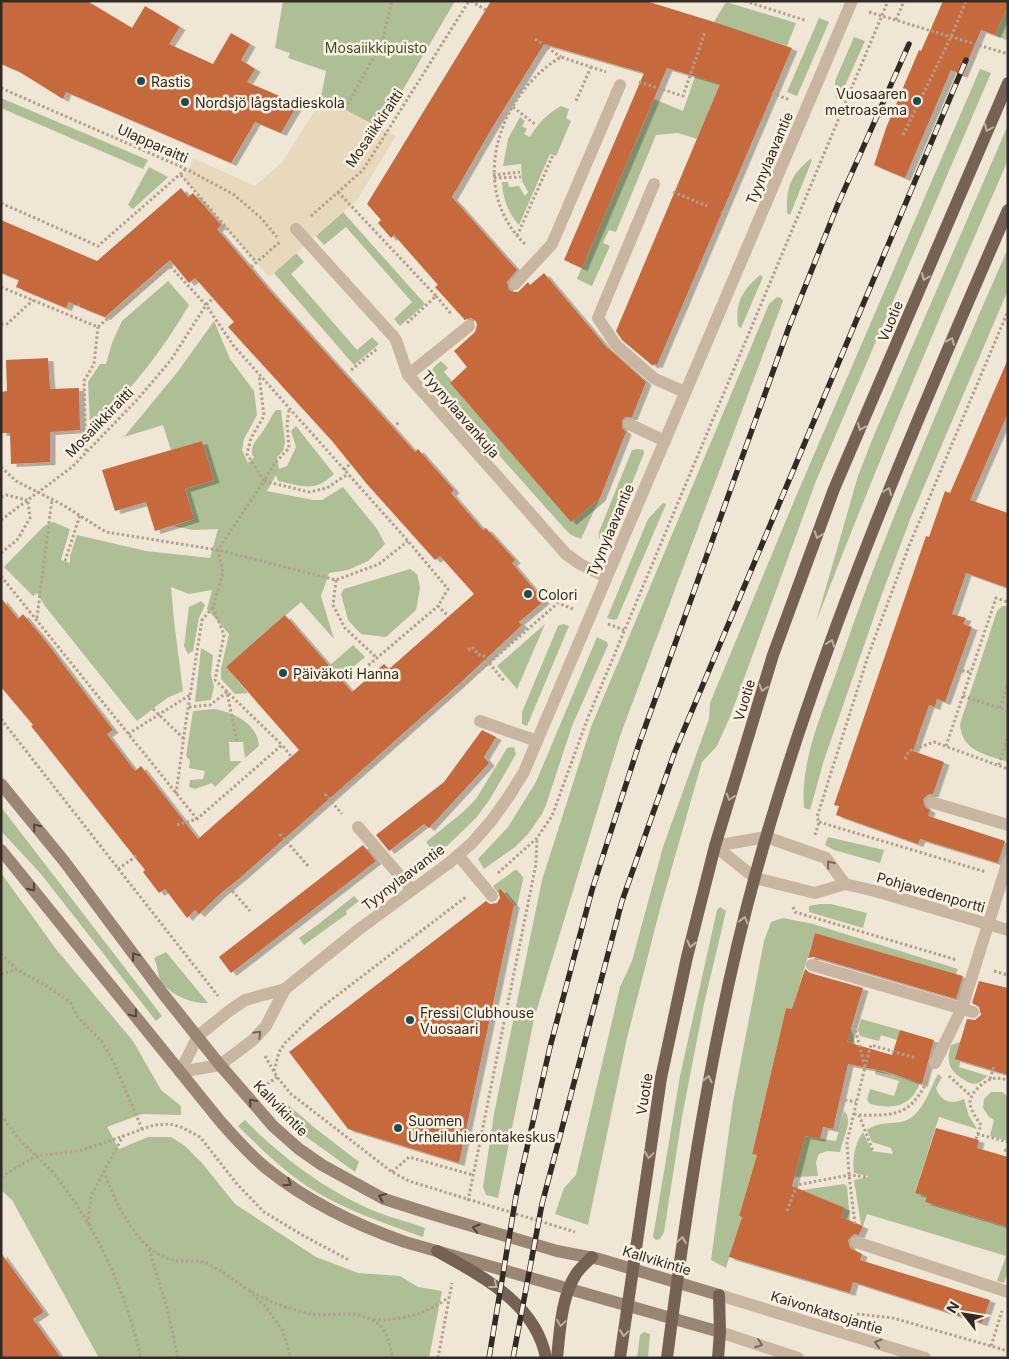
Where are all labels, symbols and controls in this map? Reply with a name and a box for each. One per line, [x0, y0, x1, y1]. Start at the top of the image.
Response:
park label: Mosaiikkipuisto [325, 39, 427, 56]
place label: Rastis [151, 73, 191, 90]
marker: Rastis [135, 75, 147, 87]
place label: Vuosaaren metroasema [825, 85, 907, 118]
street label: Mosaiikkiraitti [342, 86, 406, 170]
place label: Nordsjö lågstadieskola [195, 94, 345, 111]
marker: Vuosaaren metroasema [911, 95, 923, 107]
marker: Nordsjö lågstadieskola [179, 96, 191, 108]
street label: Tyynylaavantie [742, 109, 796, 207]
street label: Ulapparaitti [115, 120, 191, 166]
one-way arrow [984, 123, 995, 132]
one-way arrow [920, 273, 930, 281]
street label: Vuotie [874, 298, 906, 344]
one-way arrow [944, 337, 955, 346]
street label: Tyynylaavankuja [419, 367, 503, 461]
street label: Mosaiikkiraitti [61, 384, 137, 460]
one-way arrow [856, 422, 867, 431]
street label: Tyynylaavantie [583, 481, 637, 579]
one-way arrow [882, 487, 892, 496]
one-way arrow [813, 530, 824, 539]
place label: Colori [538, 586, 577, 603]
marker: Colori [522, 588, 534, 600]
one-way arrow [825, 639, 835, 648]
place label: Päiväkoti Hanna [293, 665, 399, 682]
marker: Päiväkoti Hanna [277, 667, 289, 679]
street label: Vuotie [730, 677, 758, 723]
one-way arrow [758, 683, 768, 691]
one-way arrow [725, 792, 735, 800]
one-way arrow [33, 824, 41, 833]
street label: Tyynylaavantie [358, 840, 448, 914]
one-way arrow [827, 861, 836, 870]
street label: Pohjavedenportti [875, 868, 987, 916]
one-way arrow [26, 882, 35, 891]
one-way arrow [738, 916, 749, 925]
one-way arrow [686, 939, 697, 948]
one-way arrow [132, 952, 141, 962]
place label: Fressi Clubhouse Vuosaari [420, 1004, 534, 1037]
one-way arrow [128, 1008, 136, 1017]
marker: Fressi Clubhouse Vuosaari [404, 1014, 416, 1026]
one-way arrow [252, 1031, 261, 1040]
street label: Vuotie [632, 1072, 656, 1116]
one-way arrow [703, 1074, 713, 1083]
street label: Kallvikintie [250, 1077, 312, 1139]
one-way arrow [249, 1098, 258, 1107]
place label: Suomen Urheiluhierontakeskus [408, 1112, 556, 1145]
marker: Suomen Urheiluhierontakeskus [392, 1122, 404, 1134]
one-way arrow [645, 1150, 655, 1159]
one-way arrow [282, 1177, 292, 1186]
one-way arrow [378, 1193, 387, 1204]
one-way arrow [473, 1223, 481, 1233]
one-way arrow [676, 1236, 687, 1244]
street label: Kallvikintie [621, 1242, 693, 1278]
one-way arrow [488, 1279, 498, 1288]
street label: Kaivonkatsojantie [769, 1287, 885, 1337]
north arrow [939, 1289, 989, 1339]
text: N [942, 1298, 962, 1316]
one-way arrow [556, 1319, 567, 1327]
one-way arrow [619, 1328, 629, 1337]
one-way arrow [754, 1338, 763, 1348]
one-way arrow [875, 1339, 883, 1349]

